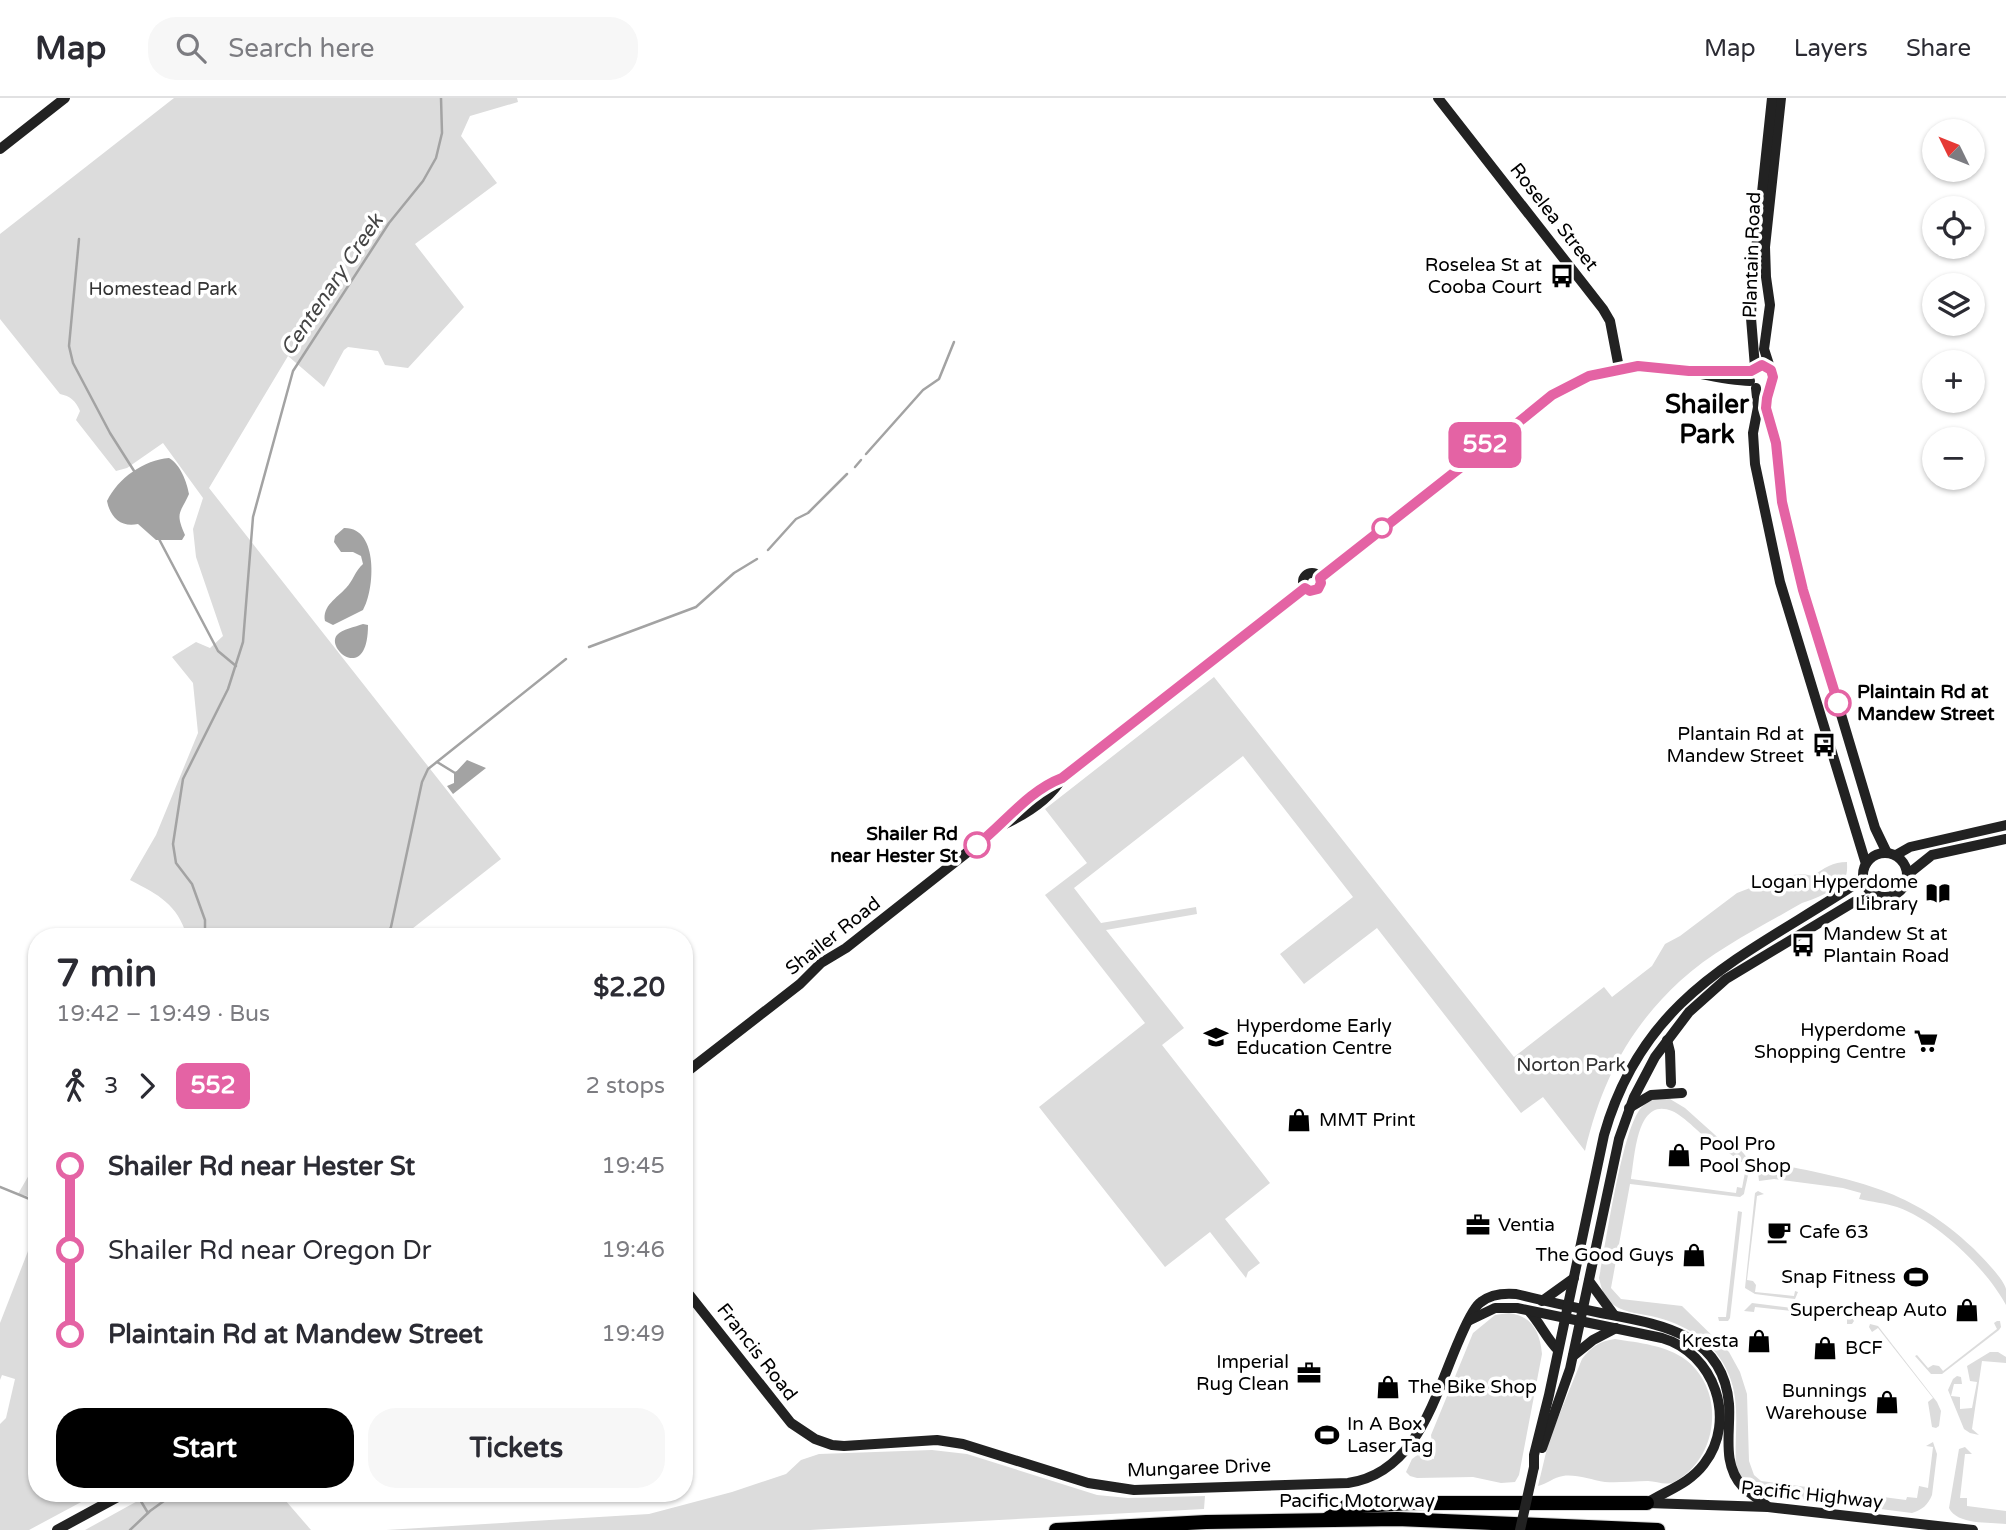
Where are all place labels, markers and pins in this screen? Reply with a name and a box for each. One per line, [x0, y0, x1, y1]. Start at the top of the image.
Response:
place label: Roselea St at Cooba Court [1425, 254, 1542, 298]
bus stop icon: Roselea St at Cooba Court [1548, 262, 1576, 290]
unlabelled marker [1372, 518, 1392, 538]
place label: Plaintain Rd at Mandew Street [1857, 681, 1995, 725]
marker: Plaintain Rd at Mandew Street [1825, 690, 1851, 716]
place label: Plantain Rd at Mandew Street [1666, 723, 1804, 767]
bus stop icon: Plantain Rd at Mandew Street [1810, 731, 1838, 759]
place label: Shailer Rd near Hester St [830, 823, 959, 867]
marker: Shailer Rd near Hester St [964, 832, 990, 858]
place label: Logan Hyperdome Library [1750, 871, 1918, 915]
library icon: Logan Hyperdome Library [1924, 879, 1952, 907]
place label: Mandew St at Plantain Road [1823, 923, 1949, 967]
bus stop icon: Mandew St at Plantain Road [1789, 931, 1817, 959]
place label: Hyperdome Early Education Centre [1236, 1015, 1392, 1059]
place label: Hyperdome Shopping Centre [1754, 1019, 1906, 1063]
school or university icon: Hyperdome Early Education Centre [1202, 1023, 1230, 1051]
supermarket icon: Hyperdome Shopping Centre [1912, 1027, 1940, 1055]
shop icon: MMT Print [1285, 1106, 1313, 1134]
place label: MMT Print [1319, 1109, 1415, 1131]
place label: Pool Pro Pool Shop [1699, 1133, 1791, 1177]
shop icon: Pool Pro Pool Shop [1665, 1141, 1693, 1169]
office icon: Ventia [1464, 1211, 1492, 1239]
place label: Ventia [1498, 1214, 1555, 1236]
cafe icon: Cafe 63 [1765, 1218, 1793, 1246]
place label: Cafe 63 [1799, 1221, 1869, 1243]
shop icon: The Good Guys [1680, 1241, 1708, 1269]
place label: The Good Guys [1536, 1244, 1674, 1266]
sports icon: Snap Fitness [1902, 1263, 1930, 1291]
place label: Snap Fitness [1781, 1266, 1896, 1288]
shop icon: Supercheap Auto [1953, 1296, 1981, 1324]
place label: Supercheap Auto [1790, 1299, 1947, 1321]
shop icon: Kresta [1745, 1327, 1773, 1355]
place label: Kresta [1682, 1330, 1739, 1352]
shop icon: BCF [1811, 1334, 1839, 1362]
place label: BCF [1845, 1337, 1883, 1359]
place label: Imperial Rug Clean [1196, 1351, 1289, 1395]
office icon: Imperial Rug Clean [1295, 1359, 1323, 1387]
shop icon: The Bike Shop [1374, 1373, 1402, 1401]
place label: The Bike Shop [1408, 1376, 1537, 1398]
place label: Bunnings Warehouse [1766, 1380, 1867, 1424]
shop icon: Bunnings Warehouse [1873, 1388, 1901, 1416]
place label: In A Box Laser Tag [1347, 1413, 1433, 1457]
sports icon: In A Box Laser Tag [1313, 1421, 1341, 1449]

